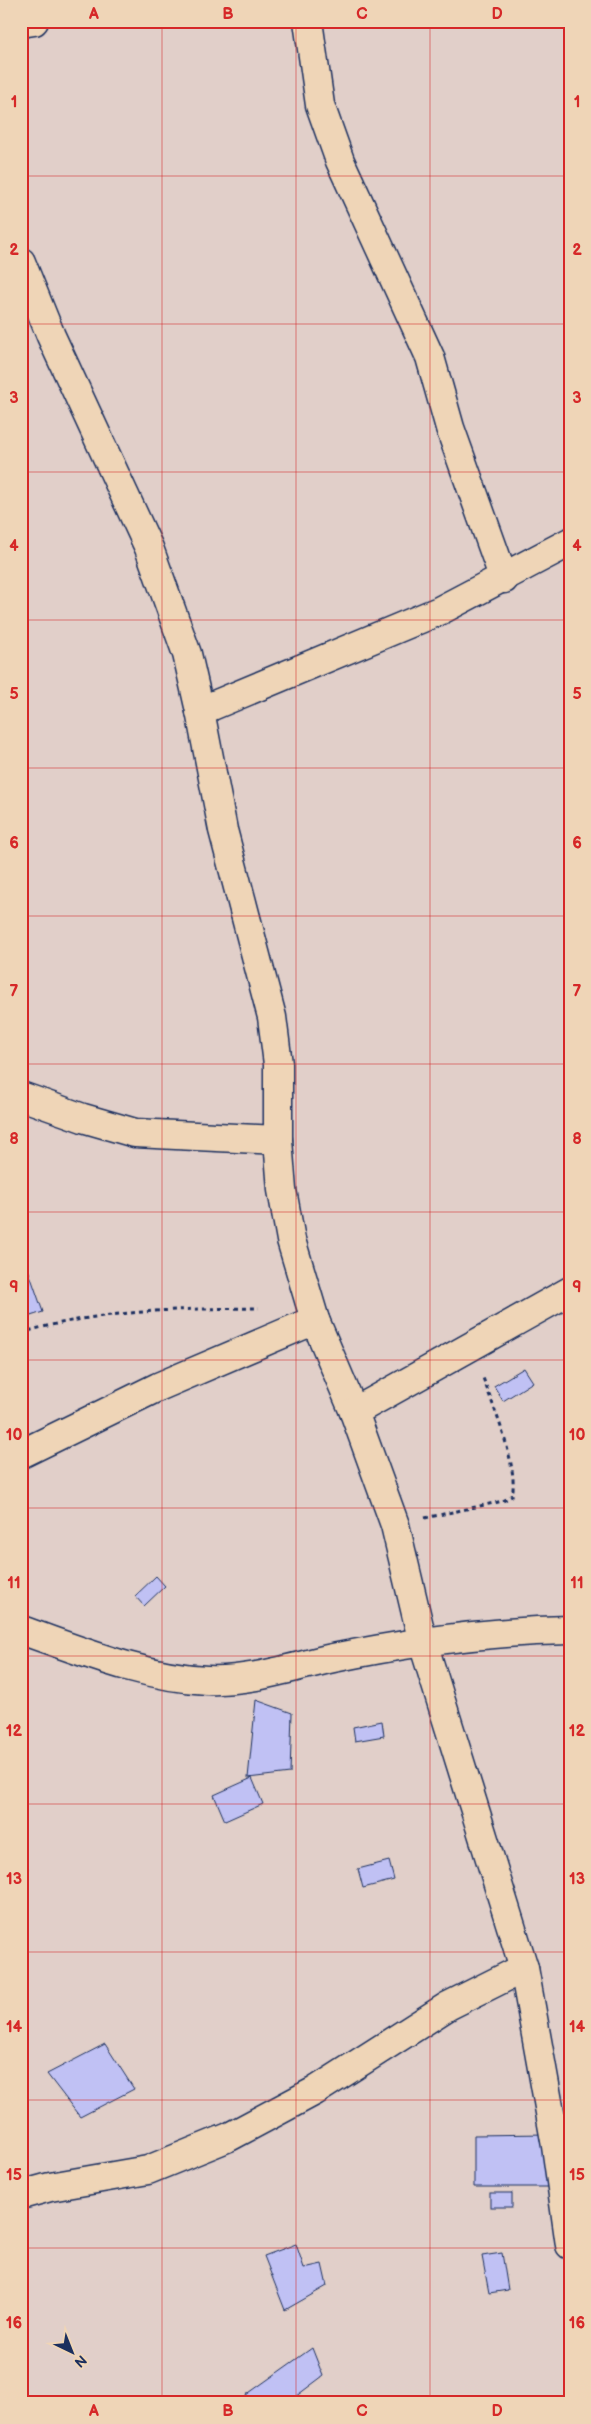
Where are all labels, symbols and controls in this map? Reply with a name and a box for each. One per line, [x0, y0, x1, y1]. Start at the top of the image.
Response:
text: A [88, 5, 99, 24]
text: B [222, 5, 234, 24]
text: C [356, 5, 368, 24]
text: D [491, 5, 503, 24]
text: 1 [11, 93, 17, 112]
text: 1 [574, 93, 580, 112]
text: 2 [9, 241, 19, 260]
text: 2 [572, 241, 582, 260]
text: 3 [9, 389, 19, 408]
text: 3 [572, 389, 582, 408]
text: 4 [9, 537, 19, 556]
text: 4 [572, 537, 582, 556]
text: 5 [9, 685, 19, 704]
text: 5 [572, 685, 582, 704]
text: 6 [9, 834, 19, 853]
text: 6 [572, 834, 582, 853]
text: 7 [10, 982, 19, 1001]
text: 7 [573, 982, 582, 1001]
text: 8 [9, 1130, 19, 1149]
text: 8 [572, 1130, 582, 1149]
text: 9 [9, 1278, 19, 1297]
text: 9 [572, 1278, 582, 1297]
text: 10 [6, 1426, 22, 1445]
text: 10 [569, 1426, 585, 1445]
text: 11 [7, 1574, 21, 1593]
text: 11 [570, 1574, 584, 1593]
text: 12 [6, 1722, 23, 1741]
text: 12 [569, 1722, 586, 1741]
text: 13 [6, 1870, 22, 1889]
text: 13 [569, 1870, 585, 1889]
text: 14 [6, 2018, 23, 2037]
text: 14 [569, 2018, 586, 2037]
text: 15 [6, 2166, 22, 2185]
text: 15 [569, 2166, 585, 2185]
text: 16 [6, 2314, 23, 2333]
text: 16 [569, 2314, 586, 2333]
north arrow [48, 2326, 98, 2376]
text: N [71, 2351, 90, 2371]
text: A [88, 2402, 99, 2421]
text: B [222, 2402, 234, 2421]
text: C [356, 2402, 368, 2421]
text: D [491, 2402, 503, 2421]

